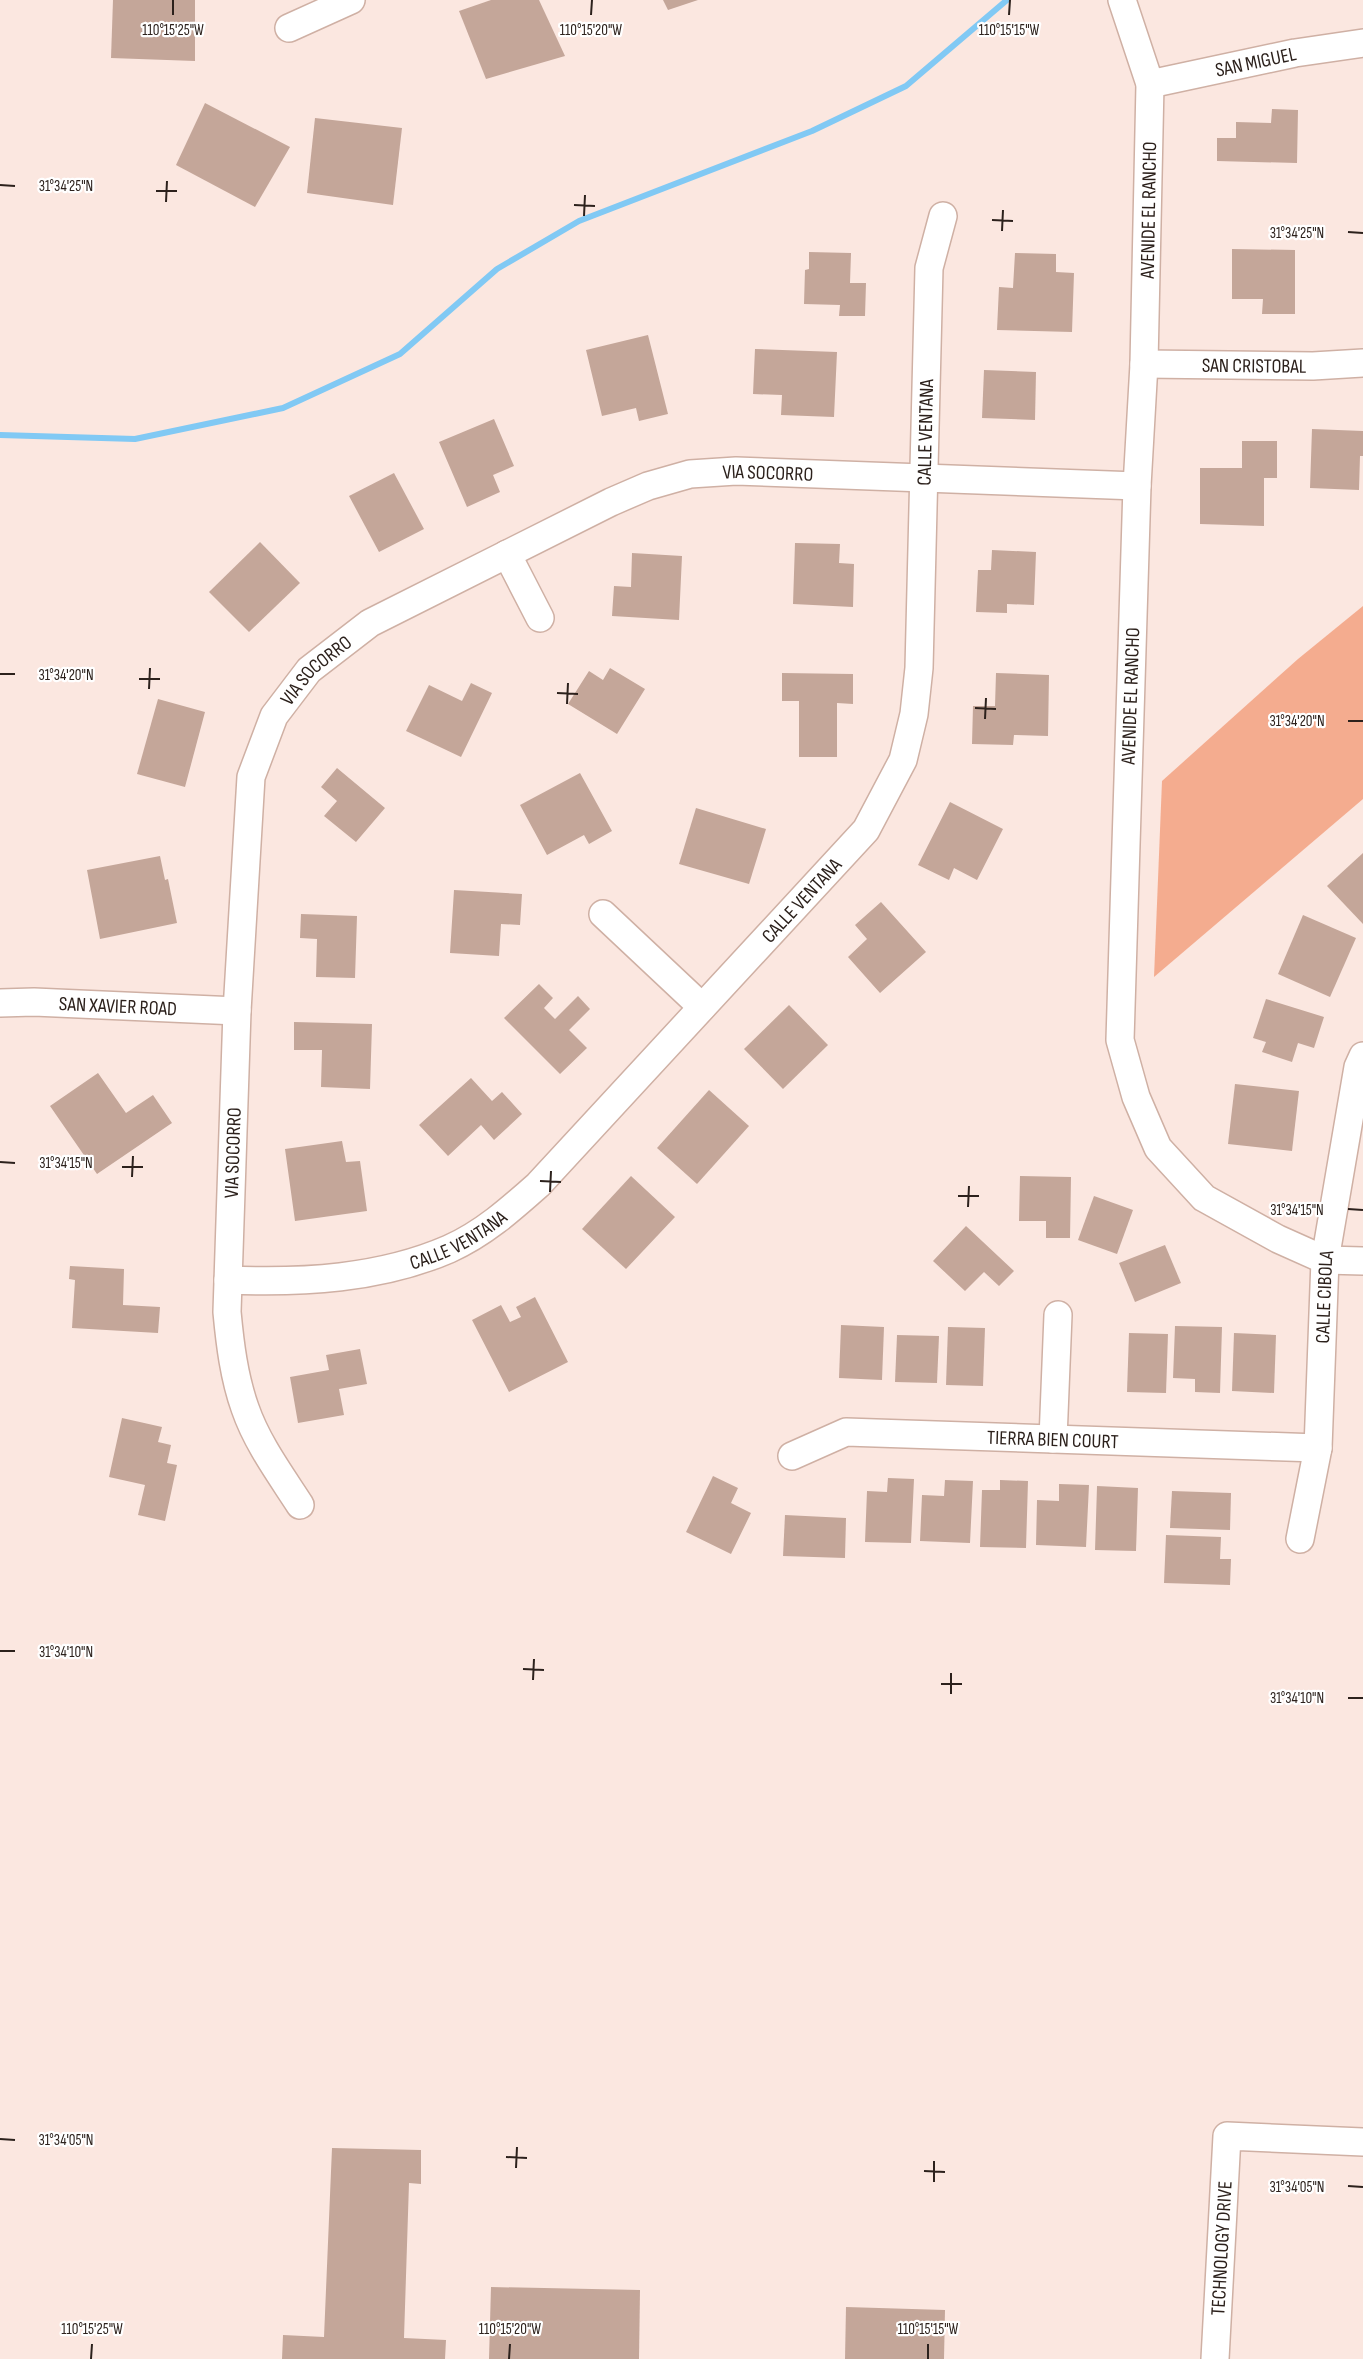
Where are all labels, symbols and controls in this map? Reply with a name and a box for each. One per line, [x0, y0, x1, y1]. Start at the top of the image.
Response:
text: 110°15'25"W [142, 21, 204, 40]
text: 110°15'20"W [560, 21, 622, 40]
text: 110°15'15"W [979, 21, 1040, 40]
street label: SAN MIGUEL [1213, 42, 1299, 83]
street label: AVENIDE EL RANCHO [1136, 141, 1162, 280]
text: 31°34'25"N [39, 177, 93, 196]
text: 31°34'25"N [1270, 224, 1324, 243]
street label: SAN CRISTOBAL [1202, 354, 1307, 379]
street label: CALLE VENTANA [913, 378, 939, 486]
street label: VIA SOCORRO [722, 460, 814, 487]
street label: AVENIDE EL RANCHO [1117, 627, 1145, 766]
street label: VIA SOCORRO [276, 631, 357, 710]
text: 31°34'20"N [38, 666, 94, 685]
text: 31°34'20"N [1269, 712, 1325, 731]
street label: CALLE VENTANA [757, 853, 847, 948]
street label: SAN XAVIER ROAD [58, 992, 177, 1021]
street label: VIA SOCORRO [220, 1107, 247, 1199]
text: 31°34'15"N [39, 1154, 93, 1173]
text: 31°34'15"N [1270, 1201, 1324, 1220]
street label: CALLE VENTANA [407, 1205, 512, 1275]
street label: CALLE CIBOLA [1311, 1248, 1340, 1344]
street label: TIERRA BIEN COURT [987, 1426, 1119, 1454]
text: 31°34'10"N [39, 1643, 93, 1662]
text: 31°34'10"N [1270, 1689, 1324, 1708]
text: 31°34'05"N [38, 2131, 94, 2150]
text: 31°34'05"N [1269, 2178, 1325, 2197]
street label: TECHNOLOGY DRIVE [1206, 2180, 1238, 2316]
text: 110°15'25"W [61, 2320, 123, 2339]
text: 110°15'20"W [479, 2320, 541, 2339]
text: 110°15'15"W [898, 2320, 959, 2339]

